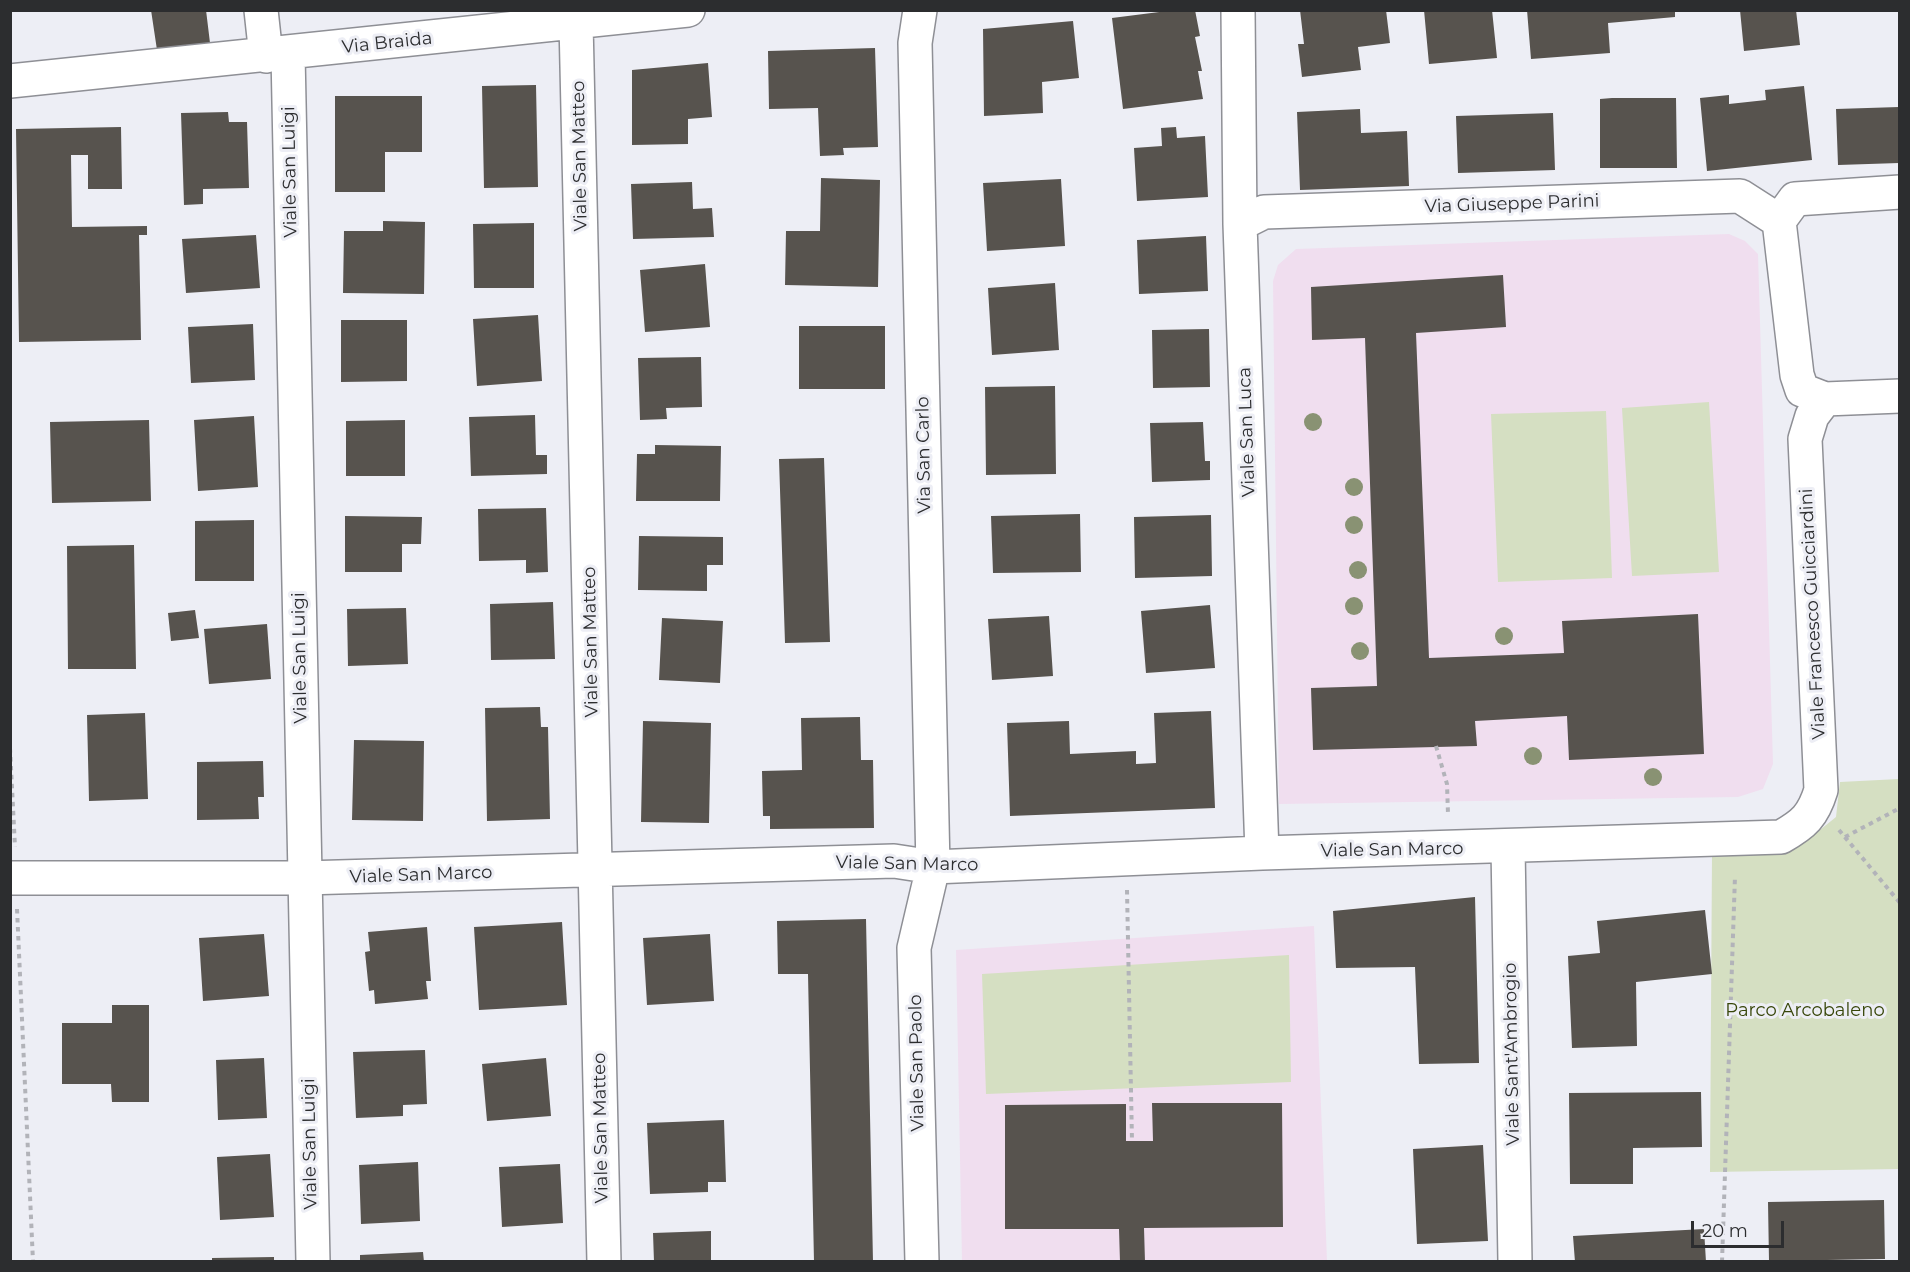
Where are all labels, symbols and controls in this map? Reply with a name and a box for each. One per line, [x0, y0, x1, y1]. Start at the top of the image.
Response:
street label: Via Braida [341, 28, 433, 58]
street label: Viale San Matteo [568, 80, 592, 232]
street label: Viale San Luigi [278, 106, 302, 238]
street label: Via Giuseppe Parini [1424, 190, 1600, 218]
street label: Viale San Luca [1234, 367, 1260, 497]
street label: Via San Carlo [912, 396, 936, 514]
street label: Viale Francesco Guicciardini [1796, 488, 1830, 740]
street label: Viale San Matteo [579, 566, 603, 718]
street label: Viale San Luigi [288, 592, 312, 724]
street label: Viale San Marco [1320, 838, 1464, 862]
street label: Viale San Marco [835, 852, 979, 876]
street label: Viale San Marco [349, 862, 493, 888]
street label: Viale Sant'Ambrogio [1500, 962, 1524, 1146]
street label: Viale San Paolo [905, 994, 929, 1132]
park label: Parco Arcobaleno [1725, 1000, 1885, 1022]
street label: Viale San Matteo [589, 1052, 613, 1204]
street label: Viale San Luigi [298, 1078, 322, 1210]
scale bar [1694, 1209, 1787, 1247]
text: 20 m [1702, 1220, 1748, 1242]

